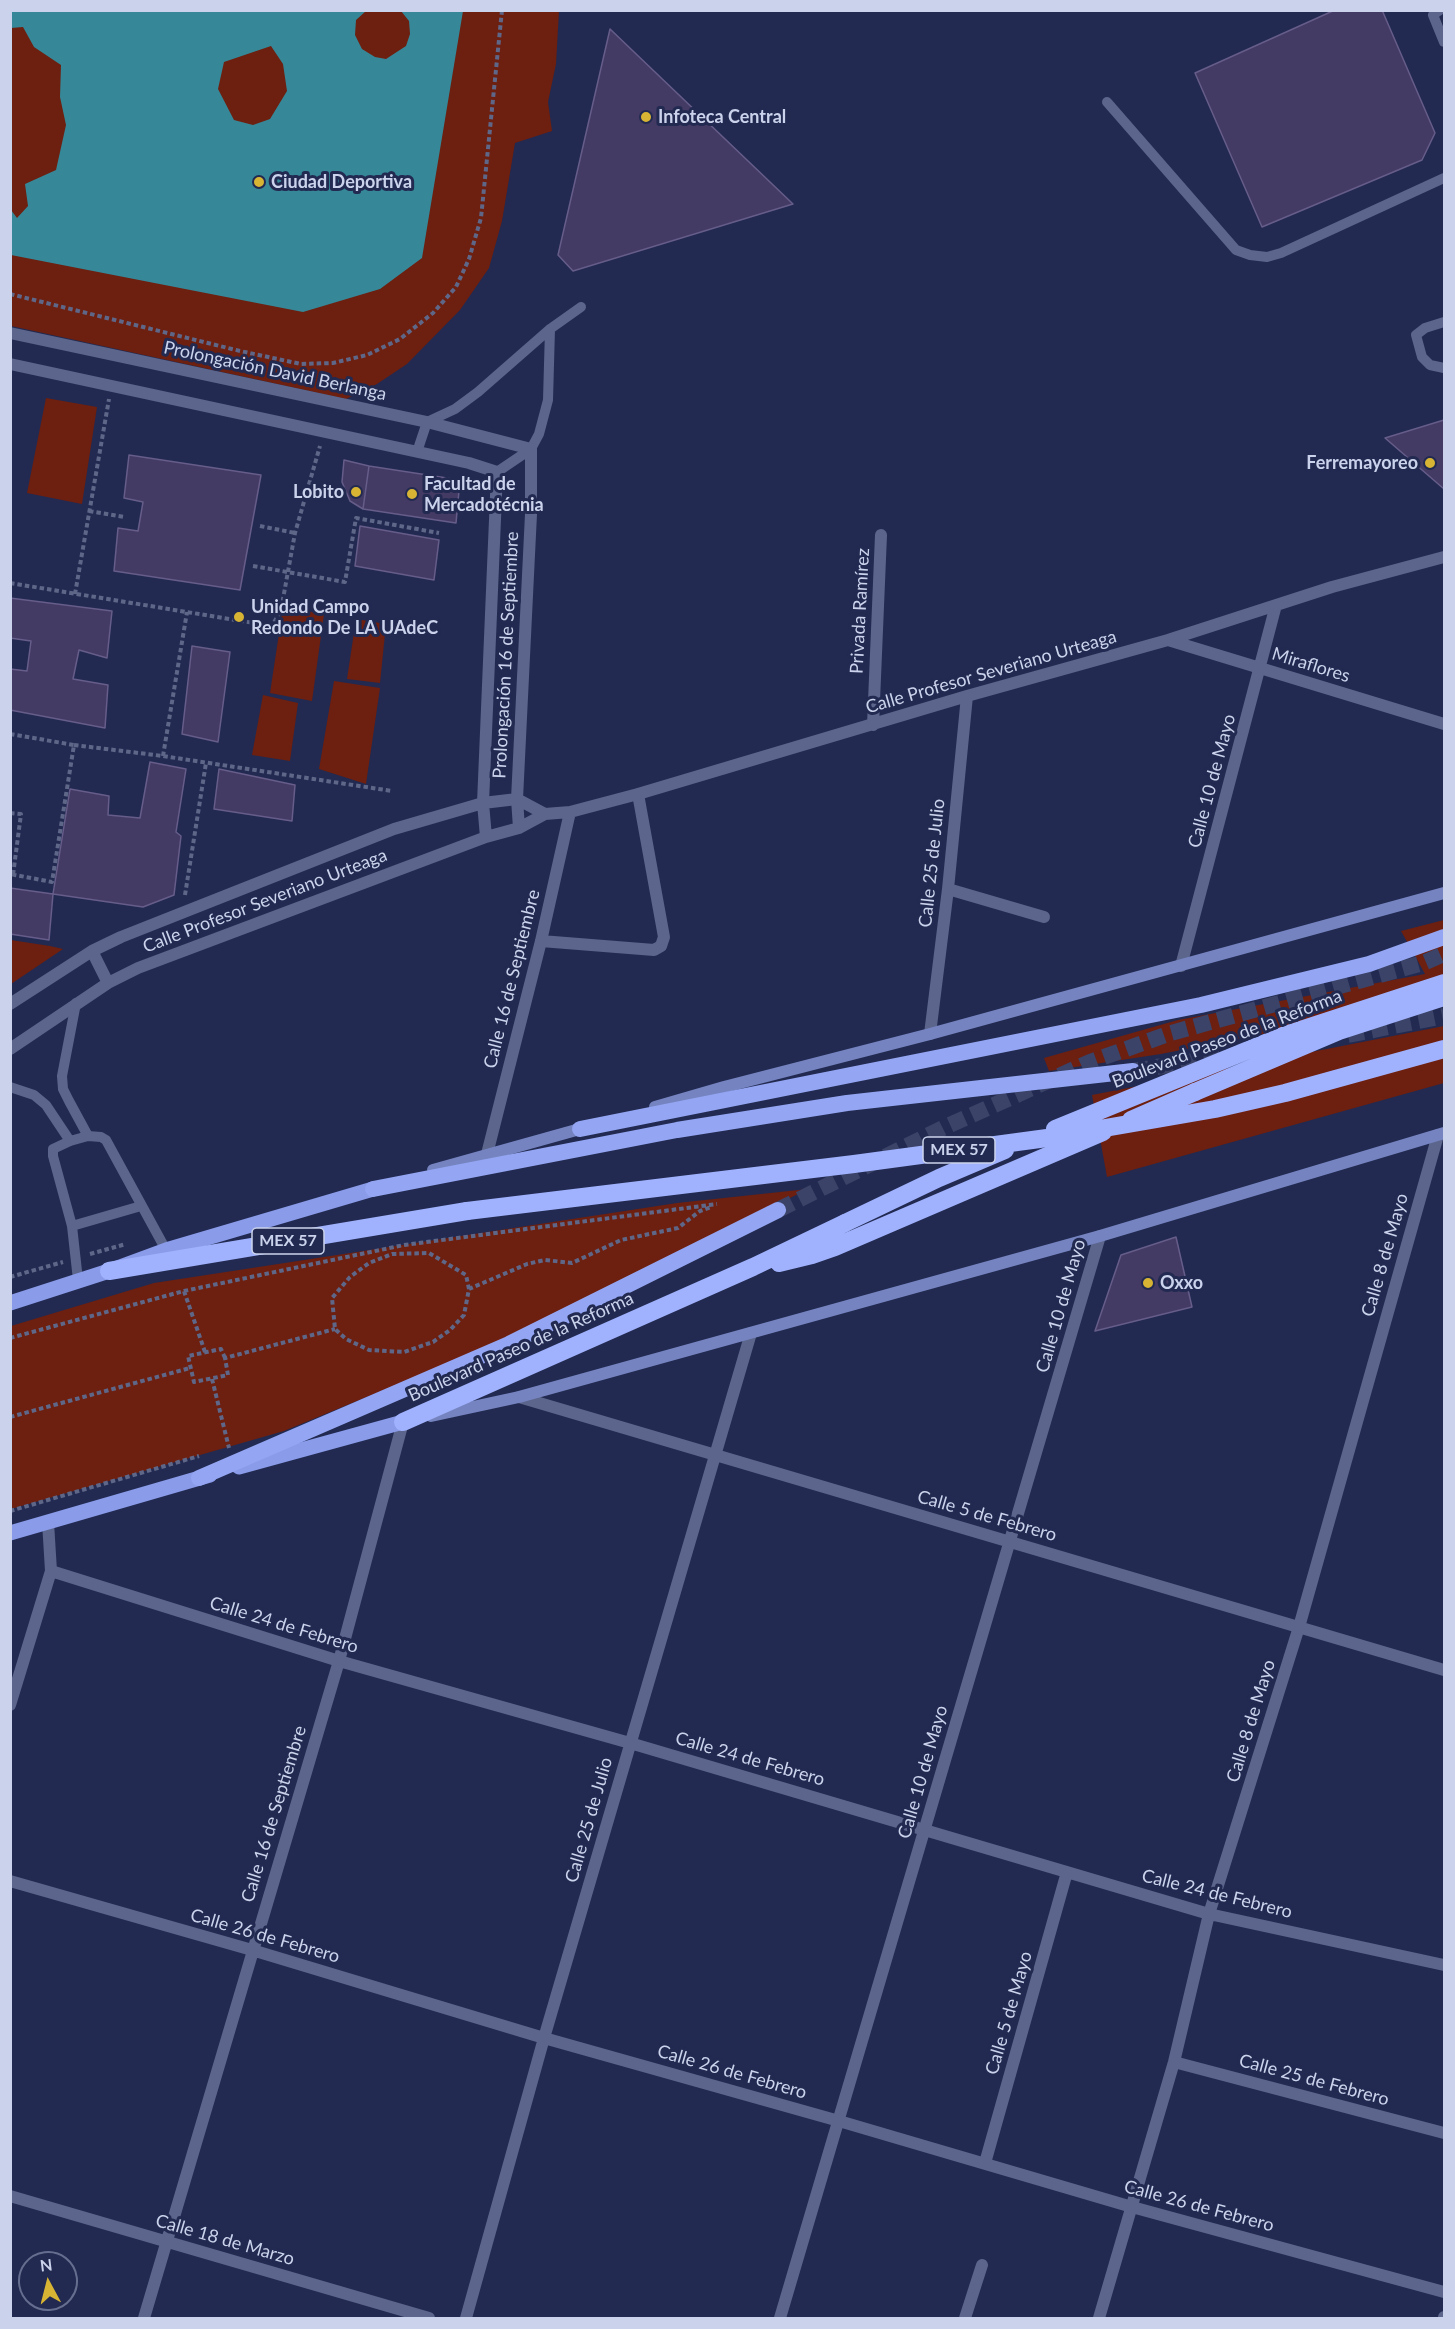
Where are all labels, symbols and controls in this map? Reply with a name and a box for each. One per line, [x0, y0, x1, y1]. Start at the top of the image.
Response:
place label: Infoteca Central [658, 106, 786, 128]
marker: Infoteca Central [639, 110, 653, 124]
place label: Ciudad Deportiva [271, 171, 412, 193]
marker: Ciudad Deportiva [252, 175, 266, 189]
street label: Prolongación David Berlanga [162, 337, 388, 405]
place label: Ferremayoreo [1306, 452, 1418, 474]
marker: Ferremayoreo [1423, 456, 1437, 470]
place label: Facultad de Mercadotécnia [424, 473, 544, 516]
place label: Lobito [293, 481, 344, 503]
marker: Lobito [349, 485, 363, 499]
marker: Facultad de Mercadotécnia [405, 487, 419, 501]
street label: Prolongación 16 de Septiembre [489, 531, 523, 779]
street label: Privada Ramírez [846, 547, 874, 675]
place label: Unidad Campo Redondo De LA UAdeC [251, 596, 438, 638]
marker: Unidad Campo Redondo De LA UAdeC [232, 610, 246, 624]
street label: Calle Profesor Severiano Urteaga [863, 626, 1119, 718]
street label: Miraflores [1269, 643, 1353, 687]
street label: Calle 10 de Mayo [1184, 712, 1240, 850]
street label: Calle 25 de Julio [914, 798, 950, 928]
street label: Calle Profesor Severiano Urteaga [140, 844, 390, 958]
street label: Calle 16 de Septiembre [479, 887, 545, 1071]
street label: Boulevard Paseo de la Reforma [1109, 985, 1345, 1093]
road number: MEX 57 [923, 1137, 995, 1163]
street label: Calle 8 de Mayo [1357, 1191, 1413, 1319]
road number: MEX 57 [252, 1228, 324, 1254]
street label: Calle 10 de Mayo [1032, 1237, 1090, 1375]
place label: Oxxo [1160, 1272, 1203, 1294]
marker: Oxxo [1141, 1276, 1155, 1290]
street label: Boulevard Paseo de la Reforma [405, 1287, 637, 1407]
street label: Calle 5 de Febrero [915, 1486, 1059, 1546]
street label: Calle 24 de Febrero [207, 1592, 361, 1658]
street label: Calle 8 de Mayo [1222, 1657, 1280, 1785]
street label: Calle 10 de Mayo [894, 1703, 952, 1841]
street label: Calle 16 de Septiembre [237, 1723, 311, 1905]
street label: Calle 24 de Febrero [673, 1727, 827, 1791]
street label: Calle 25 de Julio [561, 1755, 617, 1885]
street label: Calle 24 de Febrero [1140, 1865, 1294, 1923]
street label: Calle 26 de Febrero [188, 1904, 342, 1968]
street label: Calle 5 de Mayo [981, 1949, 1037, 2077]
street label: Calle 26 de Febrero [655, 2040, 809, 2104]
street label: Calle 25 de Febrero [1237, 2050, 1391, 2110]
street label: Calle 26 de Febrero [1122, 2176, 1276, 2236]
street label: Calle 18 de Marzo [153, 2210, 297, 2270]
north arrow [18, 2251, 78, 2311]
text: N [39, 2254, 53, 2275]

